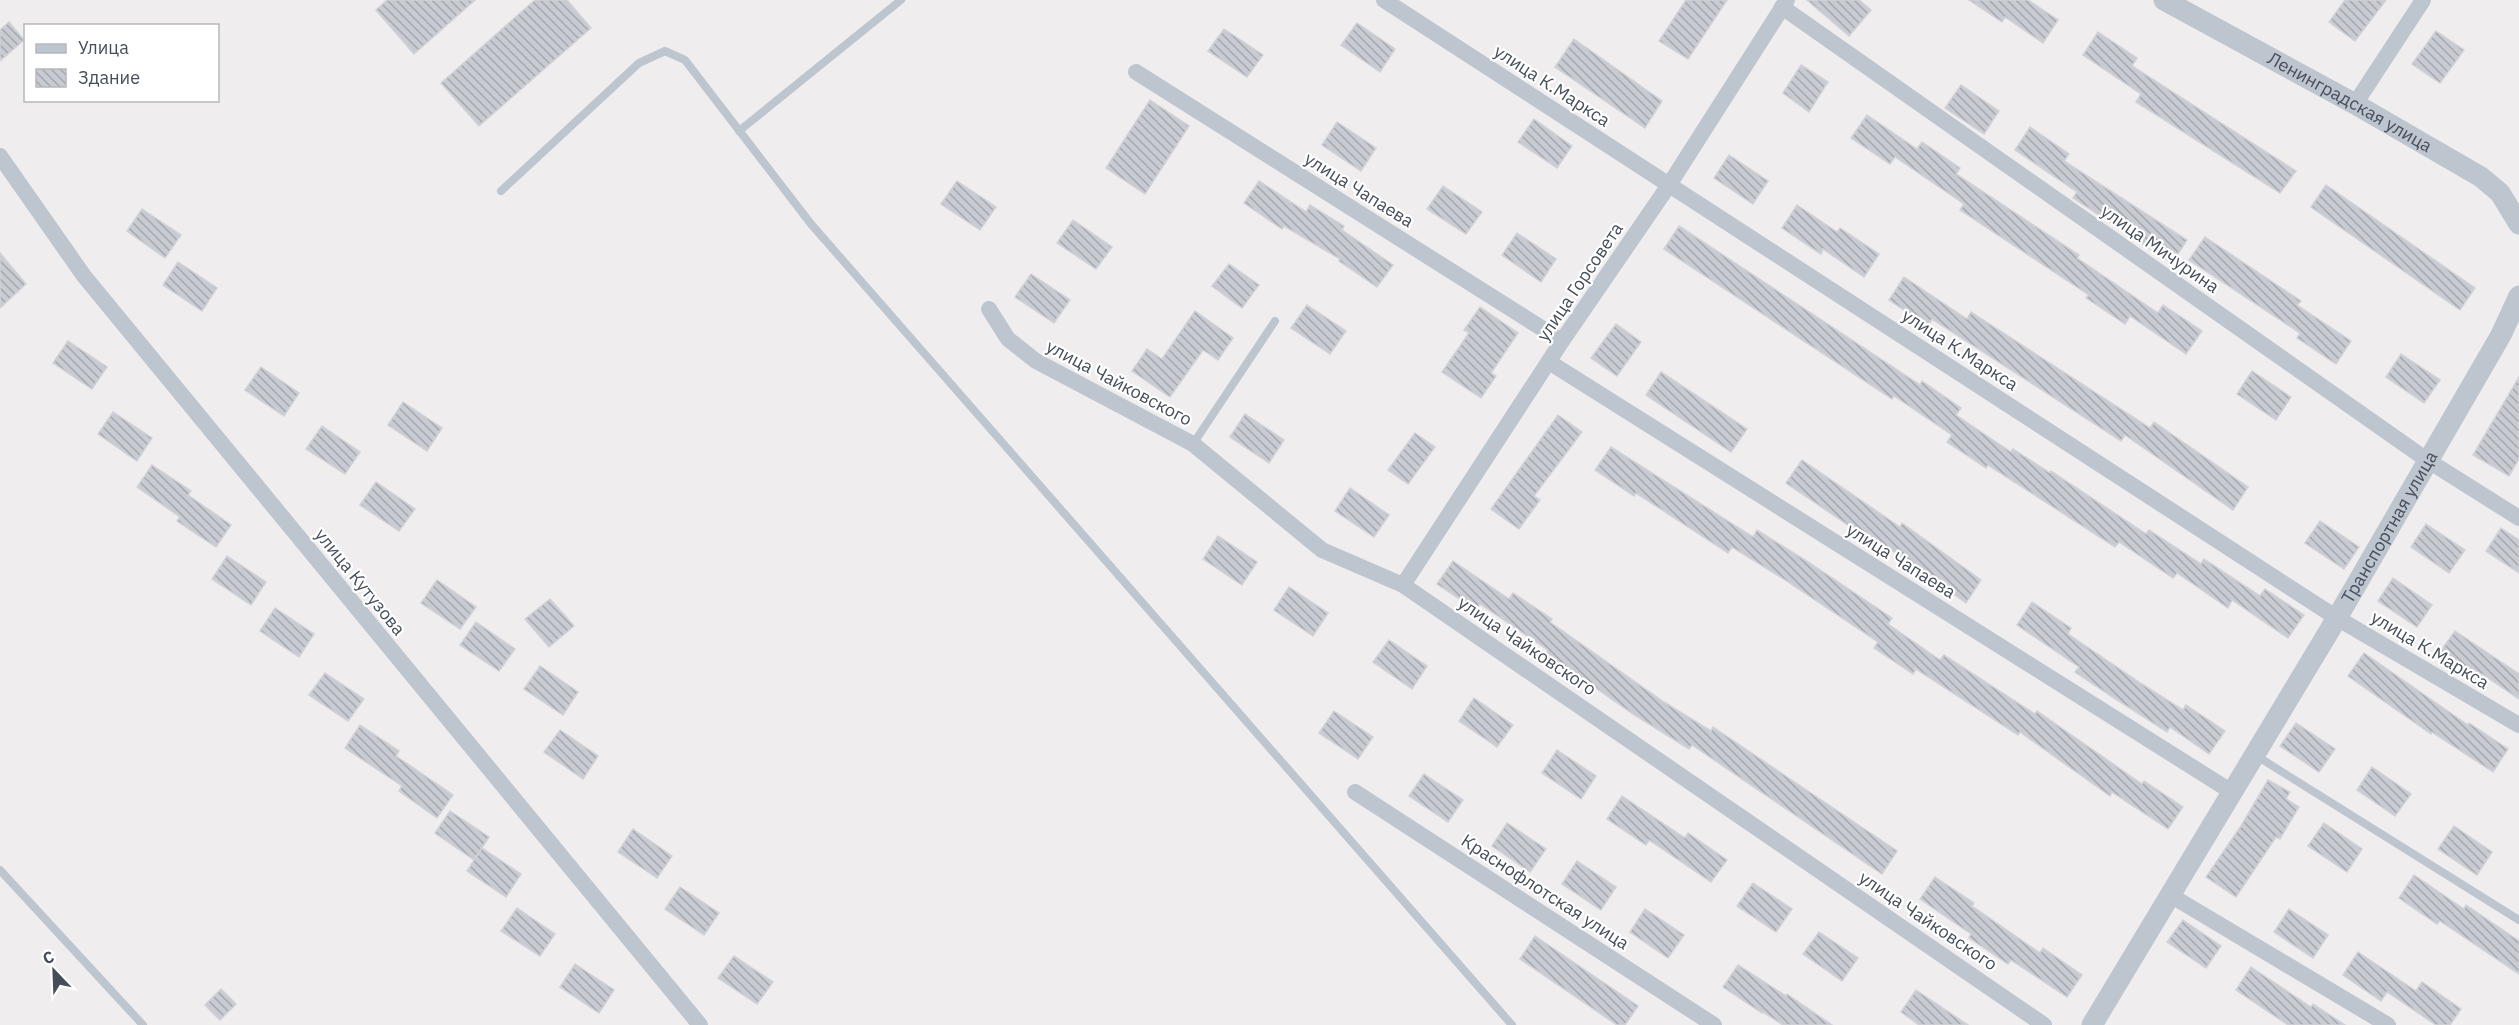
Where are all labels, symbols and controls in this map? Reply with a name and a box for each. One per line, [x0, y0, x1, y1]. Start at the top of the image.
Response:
legend [24, 24, 219, 102]
text: Улица [78, 36, 129, 59]
street label: улица К.Маркса [1490, 39, 1615, 132]
street label: Ленинградская улица [2264, 47, 2437, 157]
text: Здание [78, 66, 140, 89]
street label: улица Чапаева [1300, 147, 1419, 233]
street label: улица Мичурина [2097, 199, 2224, 298]
street label: улица Горсовета [1531, 218, 1628, 346]
street label: улица К.Маркса [1898, 303, 2023, 396]
street label: улица Чайковского [1042, 334, 1196, 431]
street label: Транспортная улица [2336, 446, 2443, 607]
street label: улица Чапаева [1842, 518, 1961, 604]
street label: улица Кутузова [310, 524, 411, 640]
street label: улица Чайковского [1454, 591, 1601, 700]
street label: улица К.Маркса [2367, 605, 2494, 694]
street label: Краснофлотская улица [1457, 829, 1634, 955]
street label: улица Чайковского [1855, 866, 2002, 975]
north arrow [24, 941, 84, 1001]
text: С [39, 946, 57, 968]

